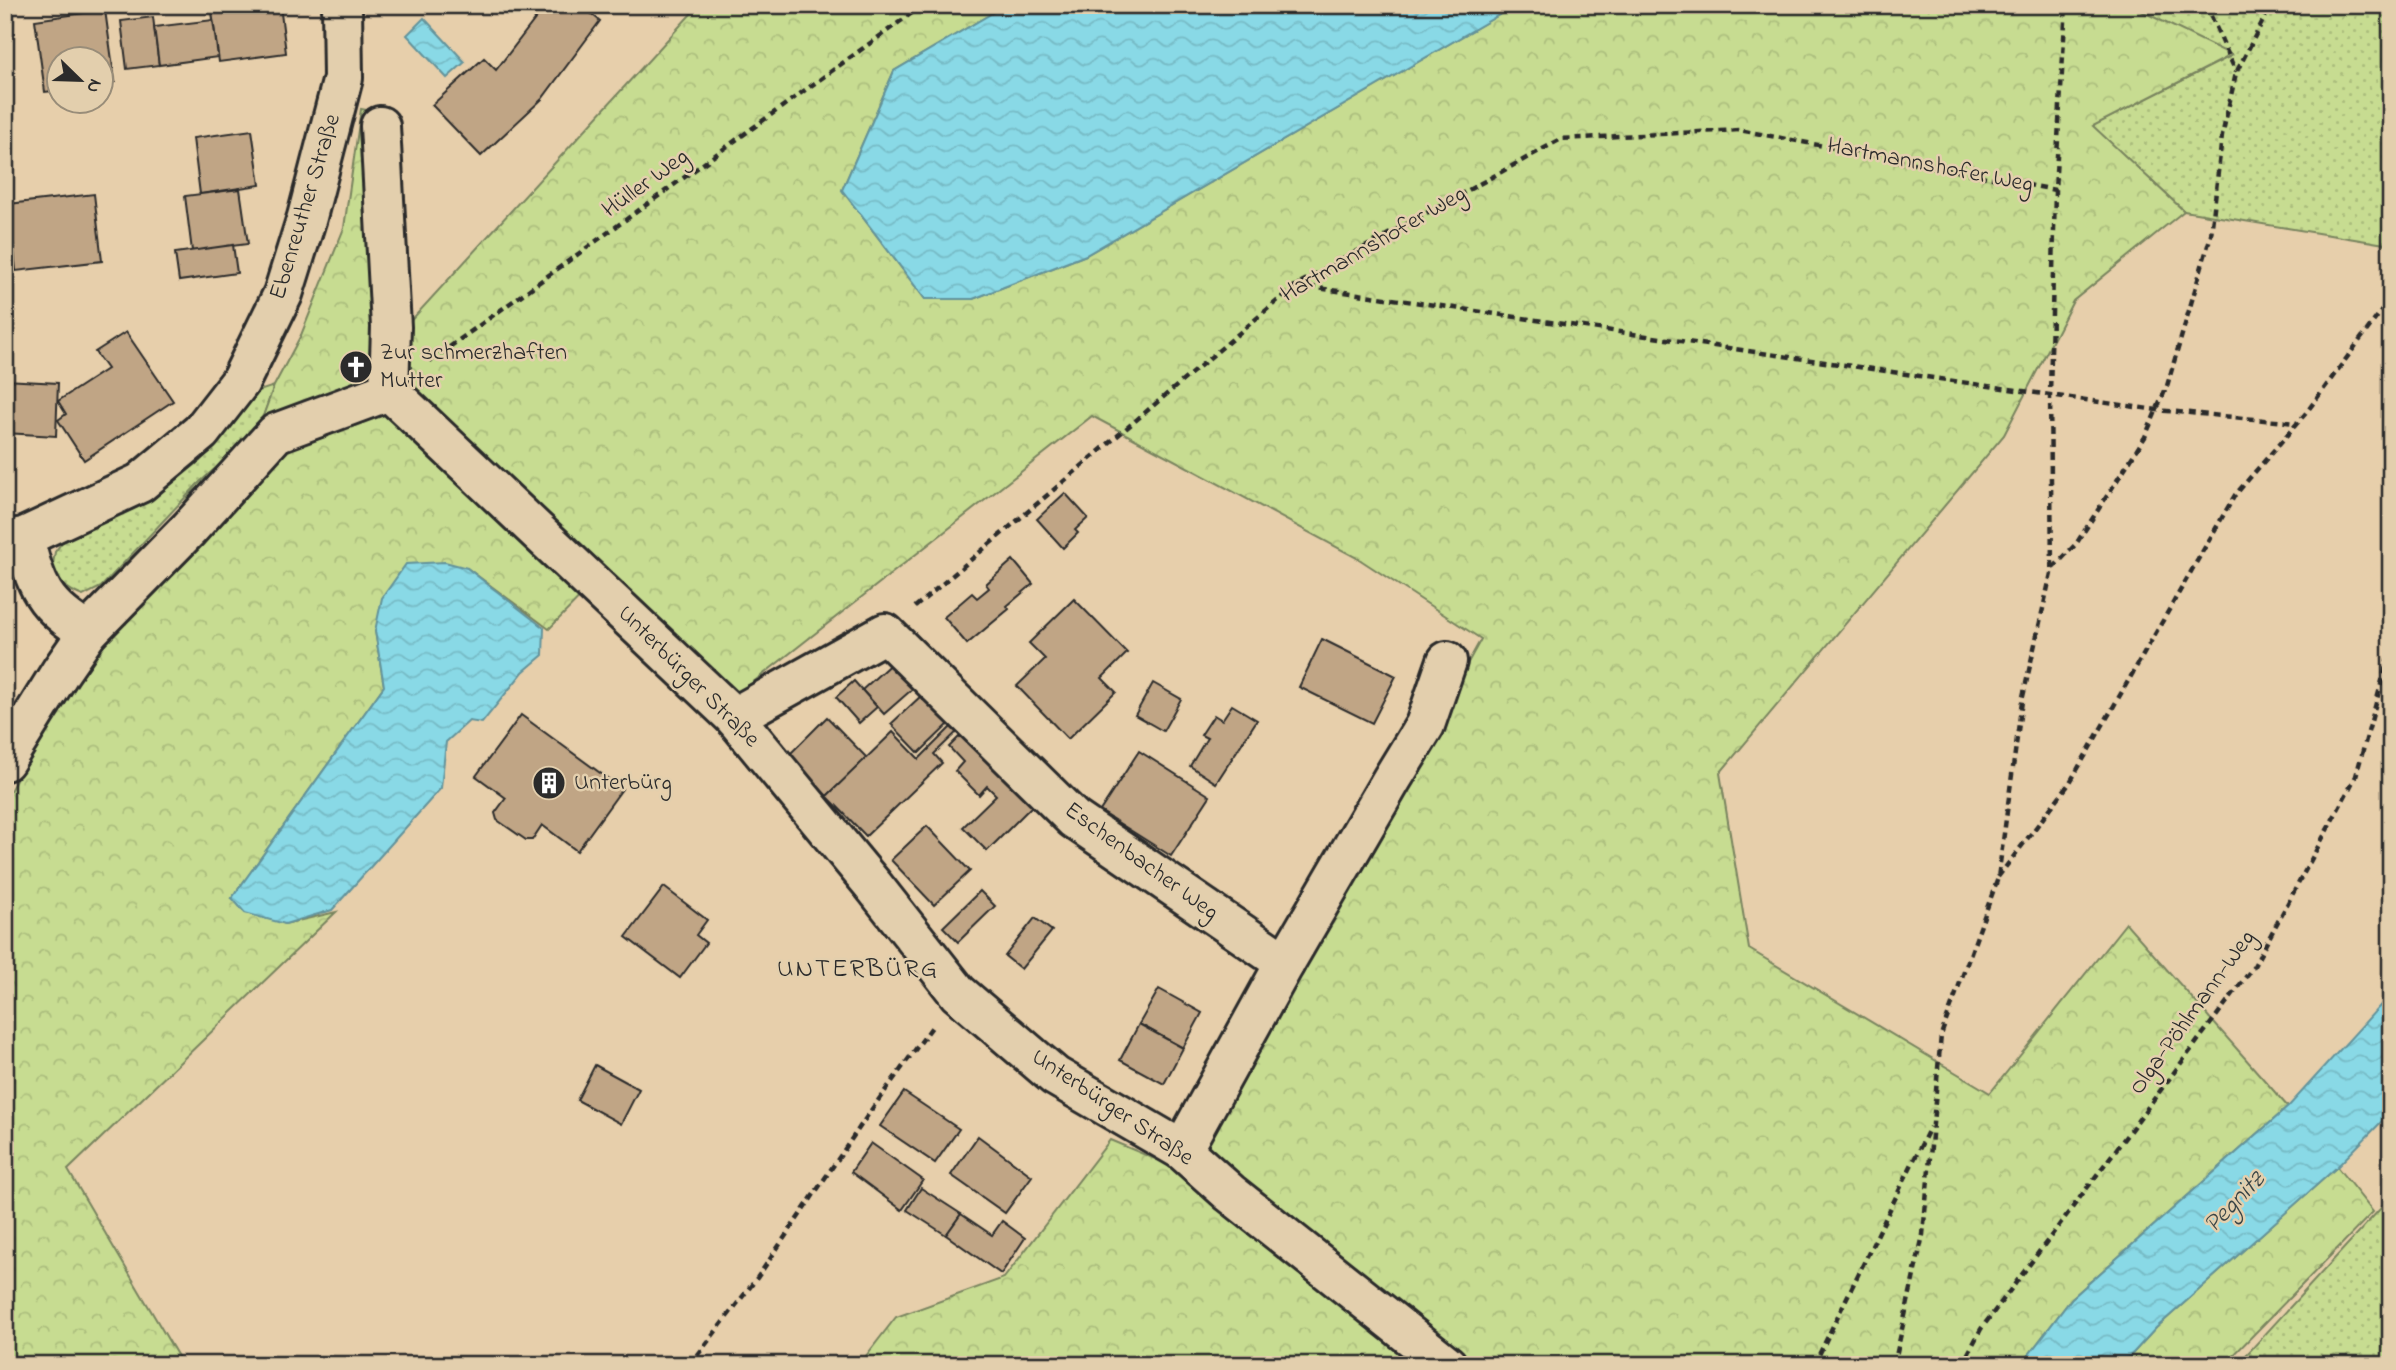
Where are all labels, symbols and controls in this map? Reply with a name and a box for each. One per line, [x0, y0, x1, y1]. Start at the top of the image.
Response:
north arrow [46, 46, 116, 116]
text: N [78, 74, 108, 97]
street label: Ebenreuther Straße [261, 110, 351, 304]
street label: Hartmannshofer Weg [1824, 129, 2036, 203]
street label: Hüller Weg [595, 140, 697, 228]
street label: Hartmannshofer Weg [1275, 178, 1473, 312]
place label: Zur schmerzhaften Mutter [380, 336, 567, 399]
church icon: Zur schmerzhaften Mutter [337, 348, 375, 386]
street label: Unterbürger Straße [609, 598, 767, 756]
building icon: Unterbürg [530, 764, 568, 802]
place label: Unterbürg [574, 766, 672, 801]
street label: Eschenbacher Weg [1057, 794, 1225, 930]
street label: Olga-Pöhlmann-Weg [2121, 923, 2265, 1103]
district label: UNTERBÜRG [777, 951, 939, 989]
street label: Unterbürger Straße [1024, 1041, 1200, 1176]
water label: Pegnitz [2196, 1162, 2276, 1243]

